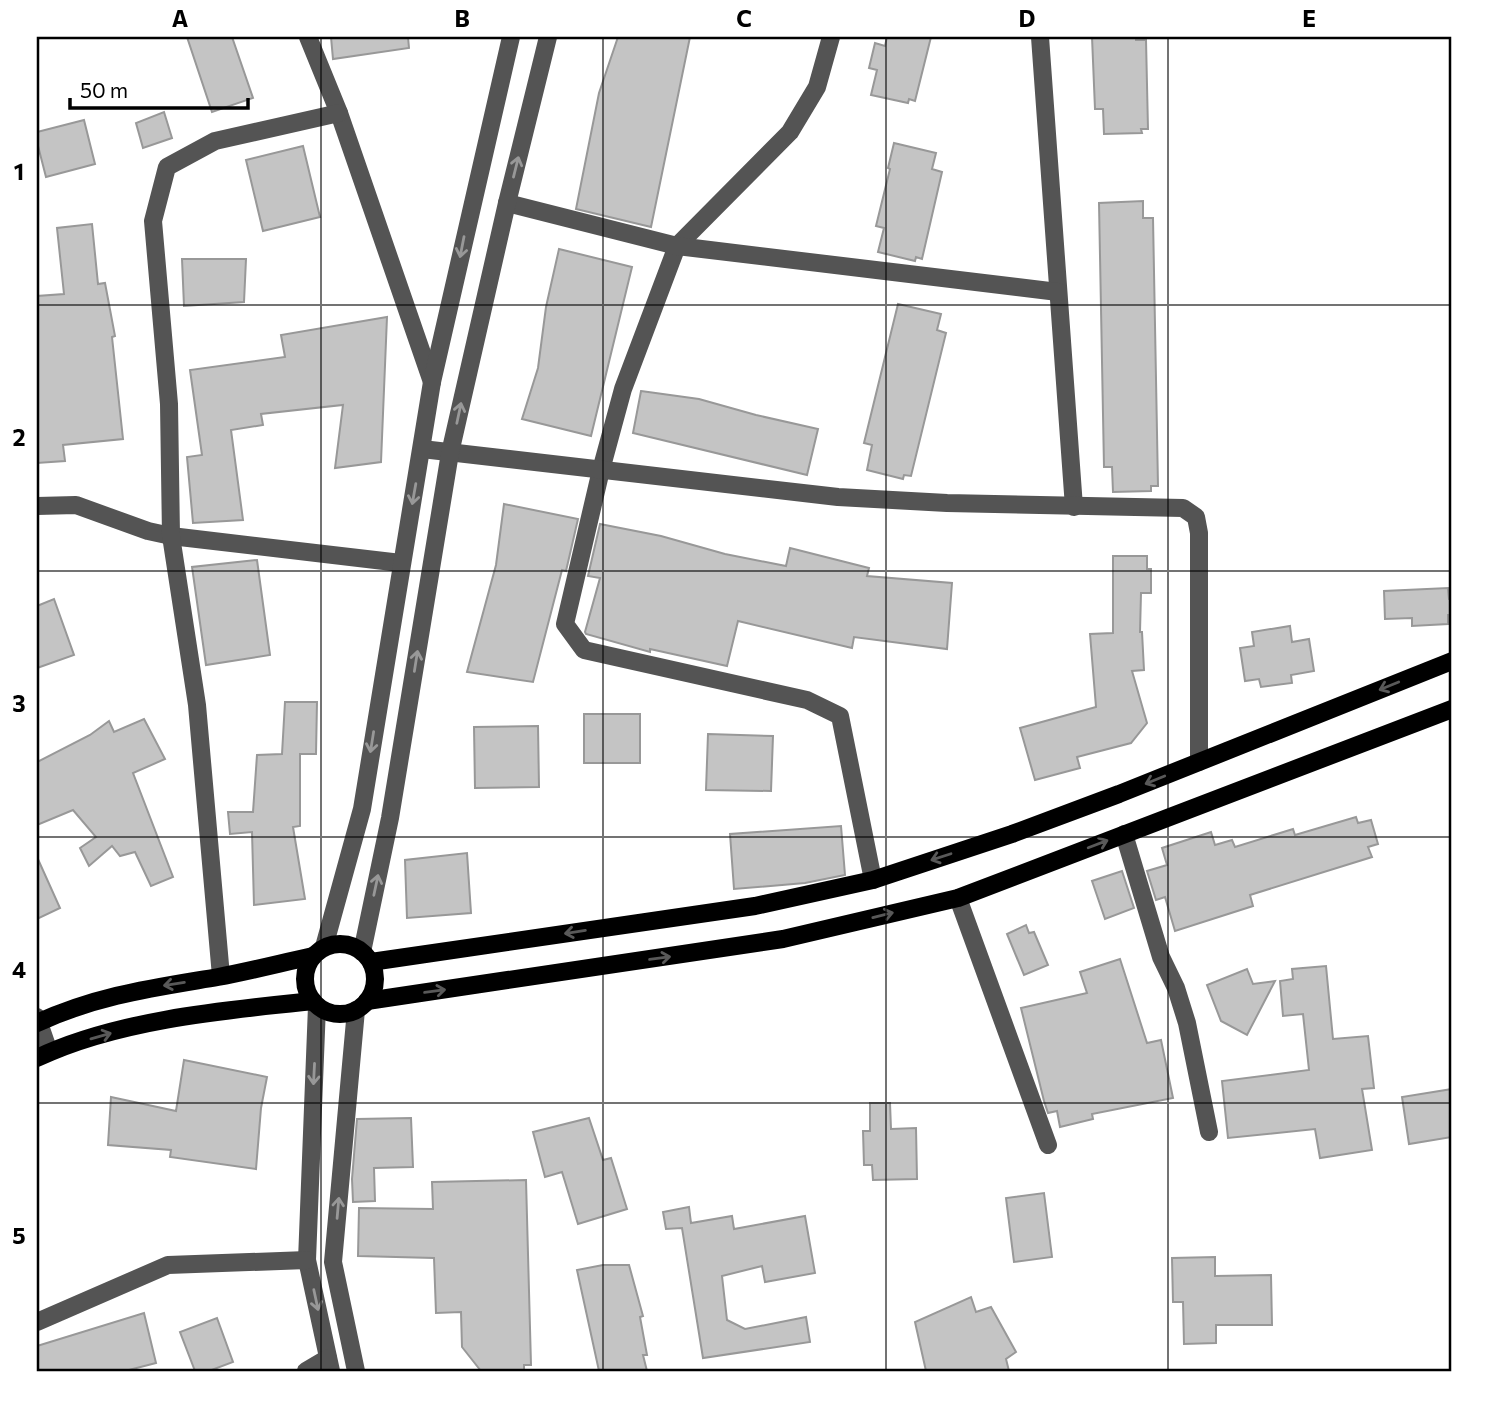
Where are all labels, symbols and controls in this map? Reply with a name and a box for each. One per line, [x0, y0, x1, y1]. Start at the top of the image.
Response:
text: A [172, 4, 189, 32]
text: B [454, 4, 470, 32]
text: C [736, 4, 752, 32]
text: D [1019, 4, 1036, 32]
text: E [1302, 4, 1316, 32]
scale bar [70, 66, 248, 110]
text: 50 m [80, 77, 128, 102]
one-way arrow [510, 156, 523, 179]
text: 1 [14, 157, 24, 185]
one-way arrow [455, 235, 469, 258]
one-way arrow [453, 402, 466, 425]
text: 2 [12, 423, 26, 451]
one-way arrow [407, 482, 420, 505]
one-way arrow [410, 650, 423, 673]
one-way arrow [1378, 681, 1400, 694]
text: 3 [12, 689, 26, 717]
one-way arrow [365, 730, 378, 753]
one-way arrow [1144, 774, 1166, 787]
one-way arrow [1087, 836, 1109, 849]
one-way arrow [930, 852, 952, 864]
one-way arrow [370, 874, 384, 897]
one-way arrow [871, 908, 894, 921]
one-way arrow [564, 925, 587, 938]
one-way arrow [648, 951, 670, 964]
text: 4 [12, 955, 26, 983]
one-way arrow [163, 978, 186, 991]
one-way arrow [423, 984, 445, 997]
one-way arrow [90, 1029, 112, 1042]
one-way arrow [308, 1062, 321, 1085]
one-way arrow [332, 1197, 345, 1219]
text: 5 [12, 1221, 26, 1249]
one-way arrow [309, 1288, 323, 1311]

